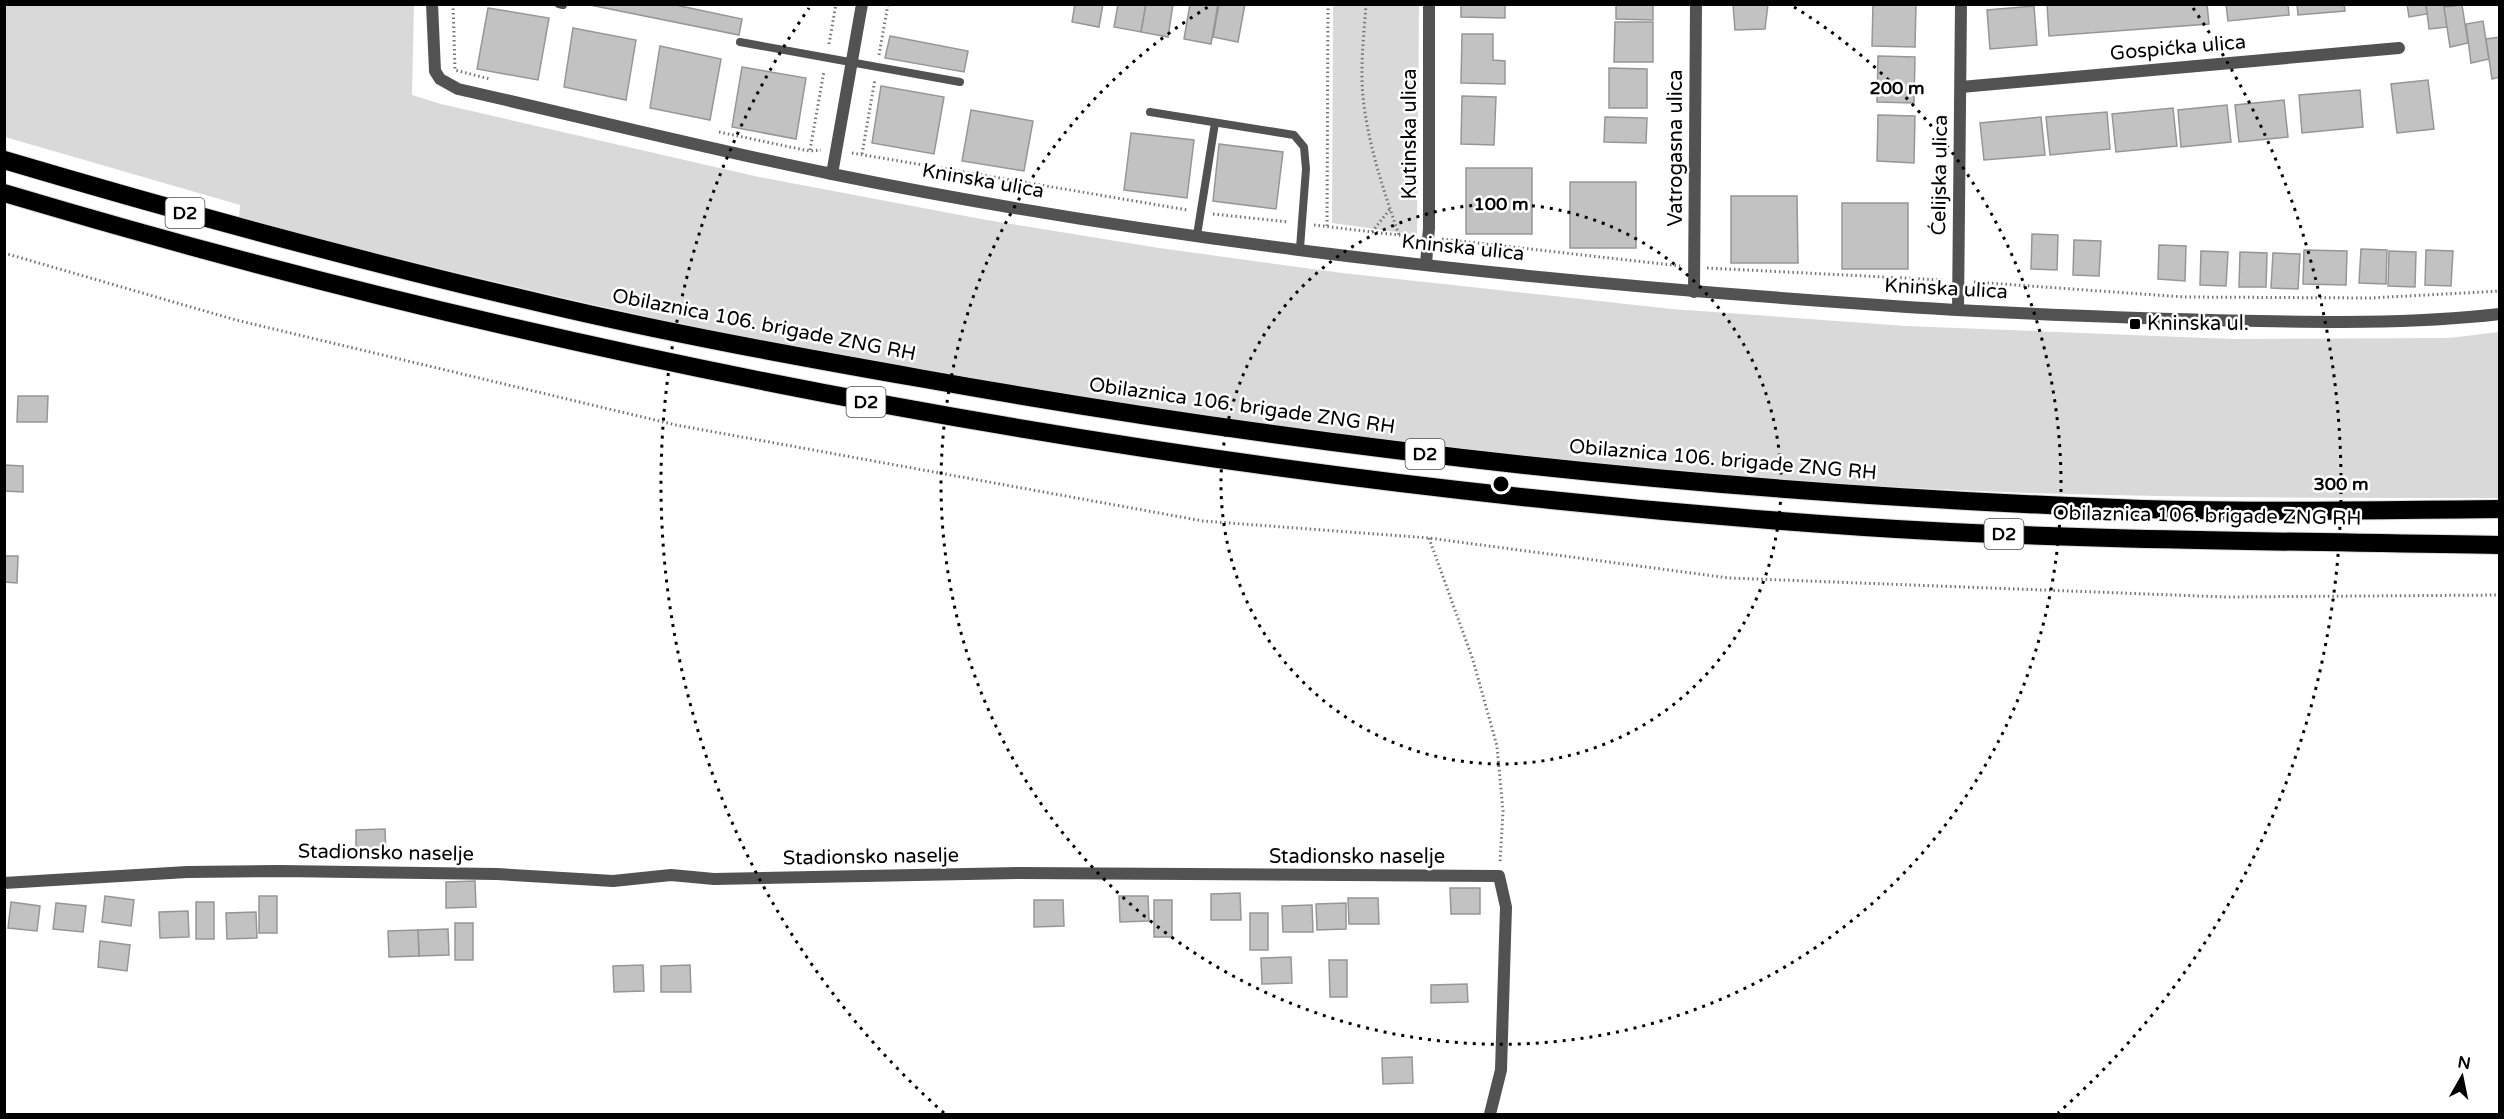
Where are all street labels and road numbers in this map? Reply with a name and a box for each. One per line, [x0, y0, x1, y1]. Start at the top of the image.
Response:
street label: Gospićka ulica [2109, 30, 2247, 66]
street label: Kutinska ulica [1398, 68, 1422, 200]
street label: Vatrogasna ulica [1664, 69, 1688, 227]
street label: Ćelijska ulica [1926, 114, 1953, 236]
street label: Kninska ulica [920, 158, 1046, 204]
road number: D2 [166, 198, 204, 228]
street label: Kninska ulica [1400, 230, 1526, 266]
street label: Kninska ulica [1884, 274, 2008, 304]
street label: Obilaznica 106. brigade ZNG RH [610, 284, 918, 366]
street label: Obilaznica 106. brigade ZNG RH [1087, 373, 1397, 439]
road number: D2 [846, 387, 886, 417]
street label: Obilaznica 106. brigade ZNG RH [1568, 435, 1878, 485]
road number: D2 [1406, 439, 1444, 469]
street label: Obilaznica 106. brigade ZNG RH [2052, 501, 2362, 531]
road number: D2 [1984, 519, 2024, 549]
street label: Stadionsko naselje [298, 839, 474, 867]
street label: Stadionsko naselje [783, 843, 959, 871]
street label: Stadionsko naselje [1269, 845, 1445, 869]

